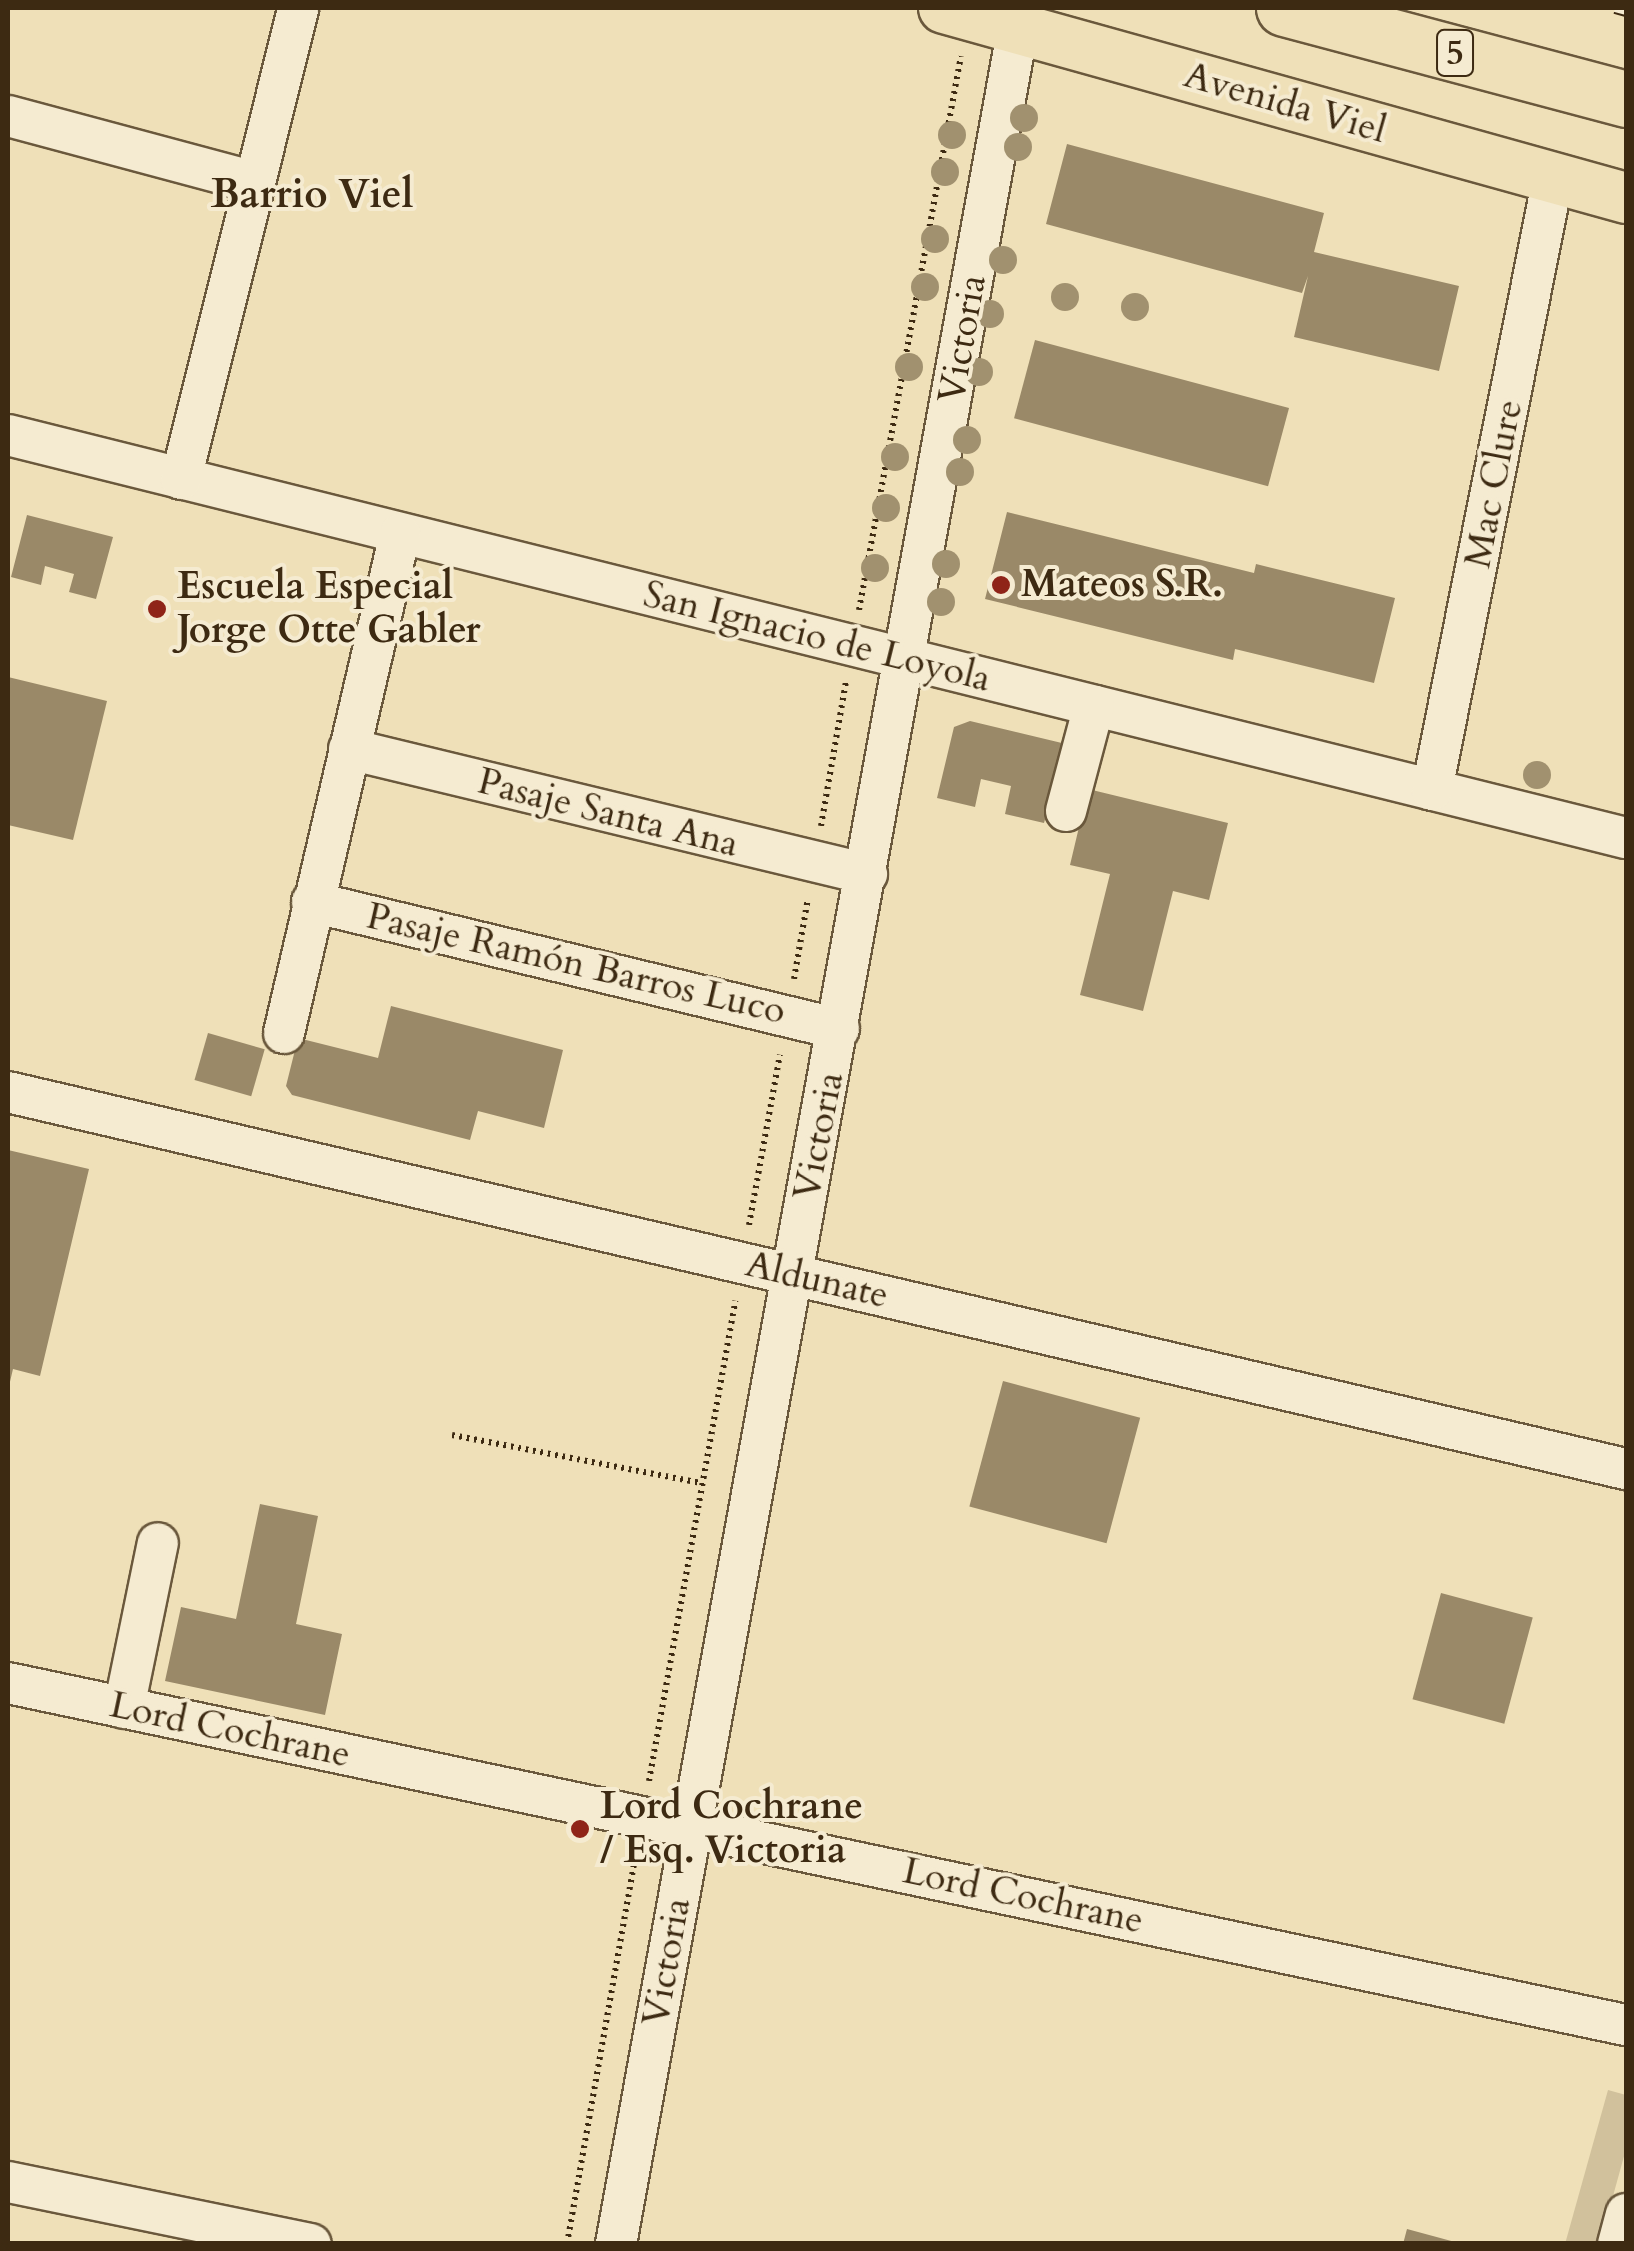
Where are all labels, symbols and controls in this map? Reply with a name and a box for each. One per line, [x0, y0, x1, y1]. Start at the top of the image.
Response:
road number: 5 [1435, 23, 1475, 83]
street label: Avenida Viel [1179, 52, 1391, 154]
district label: Barrio Viel [211, 171, 413, 219]
street label: Victoria [929, 271, 997, 407]
street label: Mac Clure [1455, 396, 1533, 572]
place label: Mateos S.R. [1021, 562, 1223, 608]
place label: Escuela Especial Jorge Otte Gabler [177, 564, 481, 654]
street label: San Ignacio de Loyola [639, 572, 995, 702]
marker: Mateos S.R. [990, 574, 1012, 596]
marker: Escuela Especial Jorge Otte Gabler [146, 598, 168, 620]
street label: Pasaje Santa Ana [473, 759, 743, 867]
street label: Pasaje Ramón Barros Luco [362, 894, 790, 1034]
street label: Victoria [784, 1068, 854, 1204]
street label: Aldunate [741, 1241, 893, 1319]
street label: Lord Cochrane [106, 1682, 354, 1778]
place label: Lord Cochrane / Esq. Victoria [600, 1784, 863, 1874]
marker: Lord Cochrane / Esq. Victoria [569, 1818, 591, 1840]
street label: Lord Cochrane [899, 1848, 1147, 1944]
street label: Victoria [633, 1894, 701, 2030]

